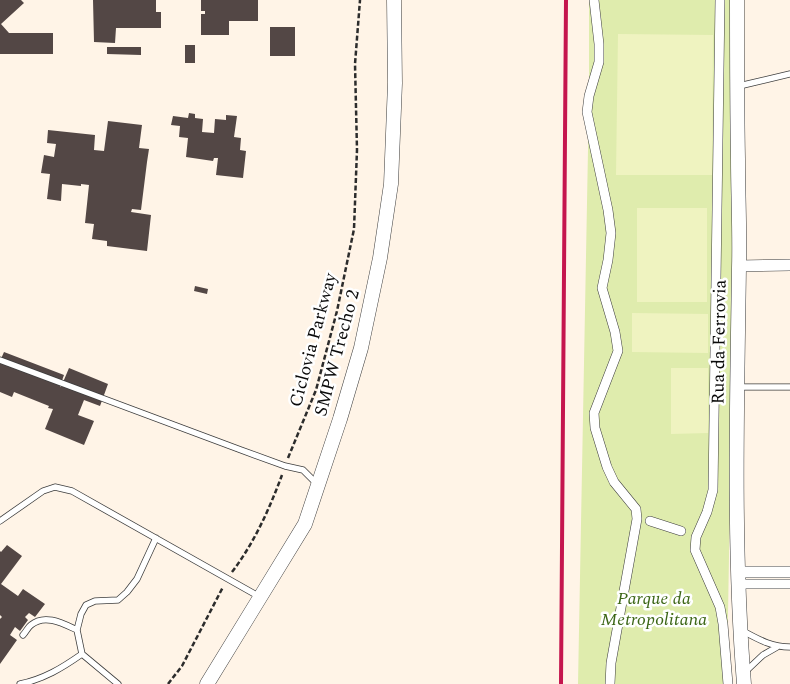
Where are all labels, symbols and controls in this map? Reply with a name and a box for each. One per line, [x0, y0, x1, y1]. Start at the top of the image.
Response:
street label: Ciclovia Parkway [282, 269, 344, 410]
street label: Rua da Ferrovia [704, 279, 734, 405]
street label: SMPW Trecho 2 [307, 287, 367, 419]
park label: Parque da Metropolitana [601, 585, 707, 633]

